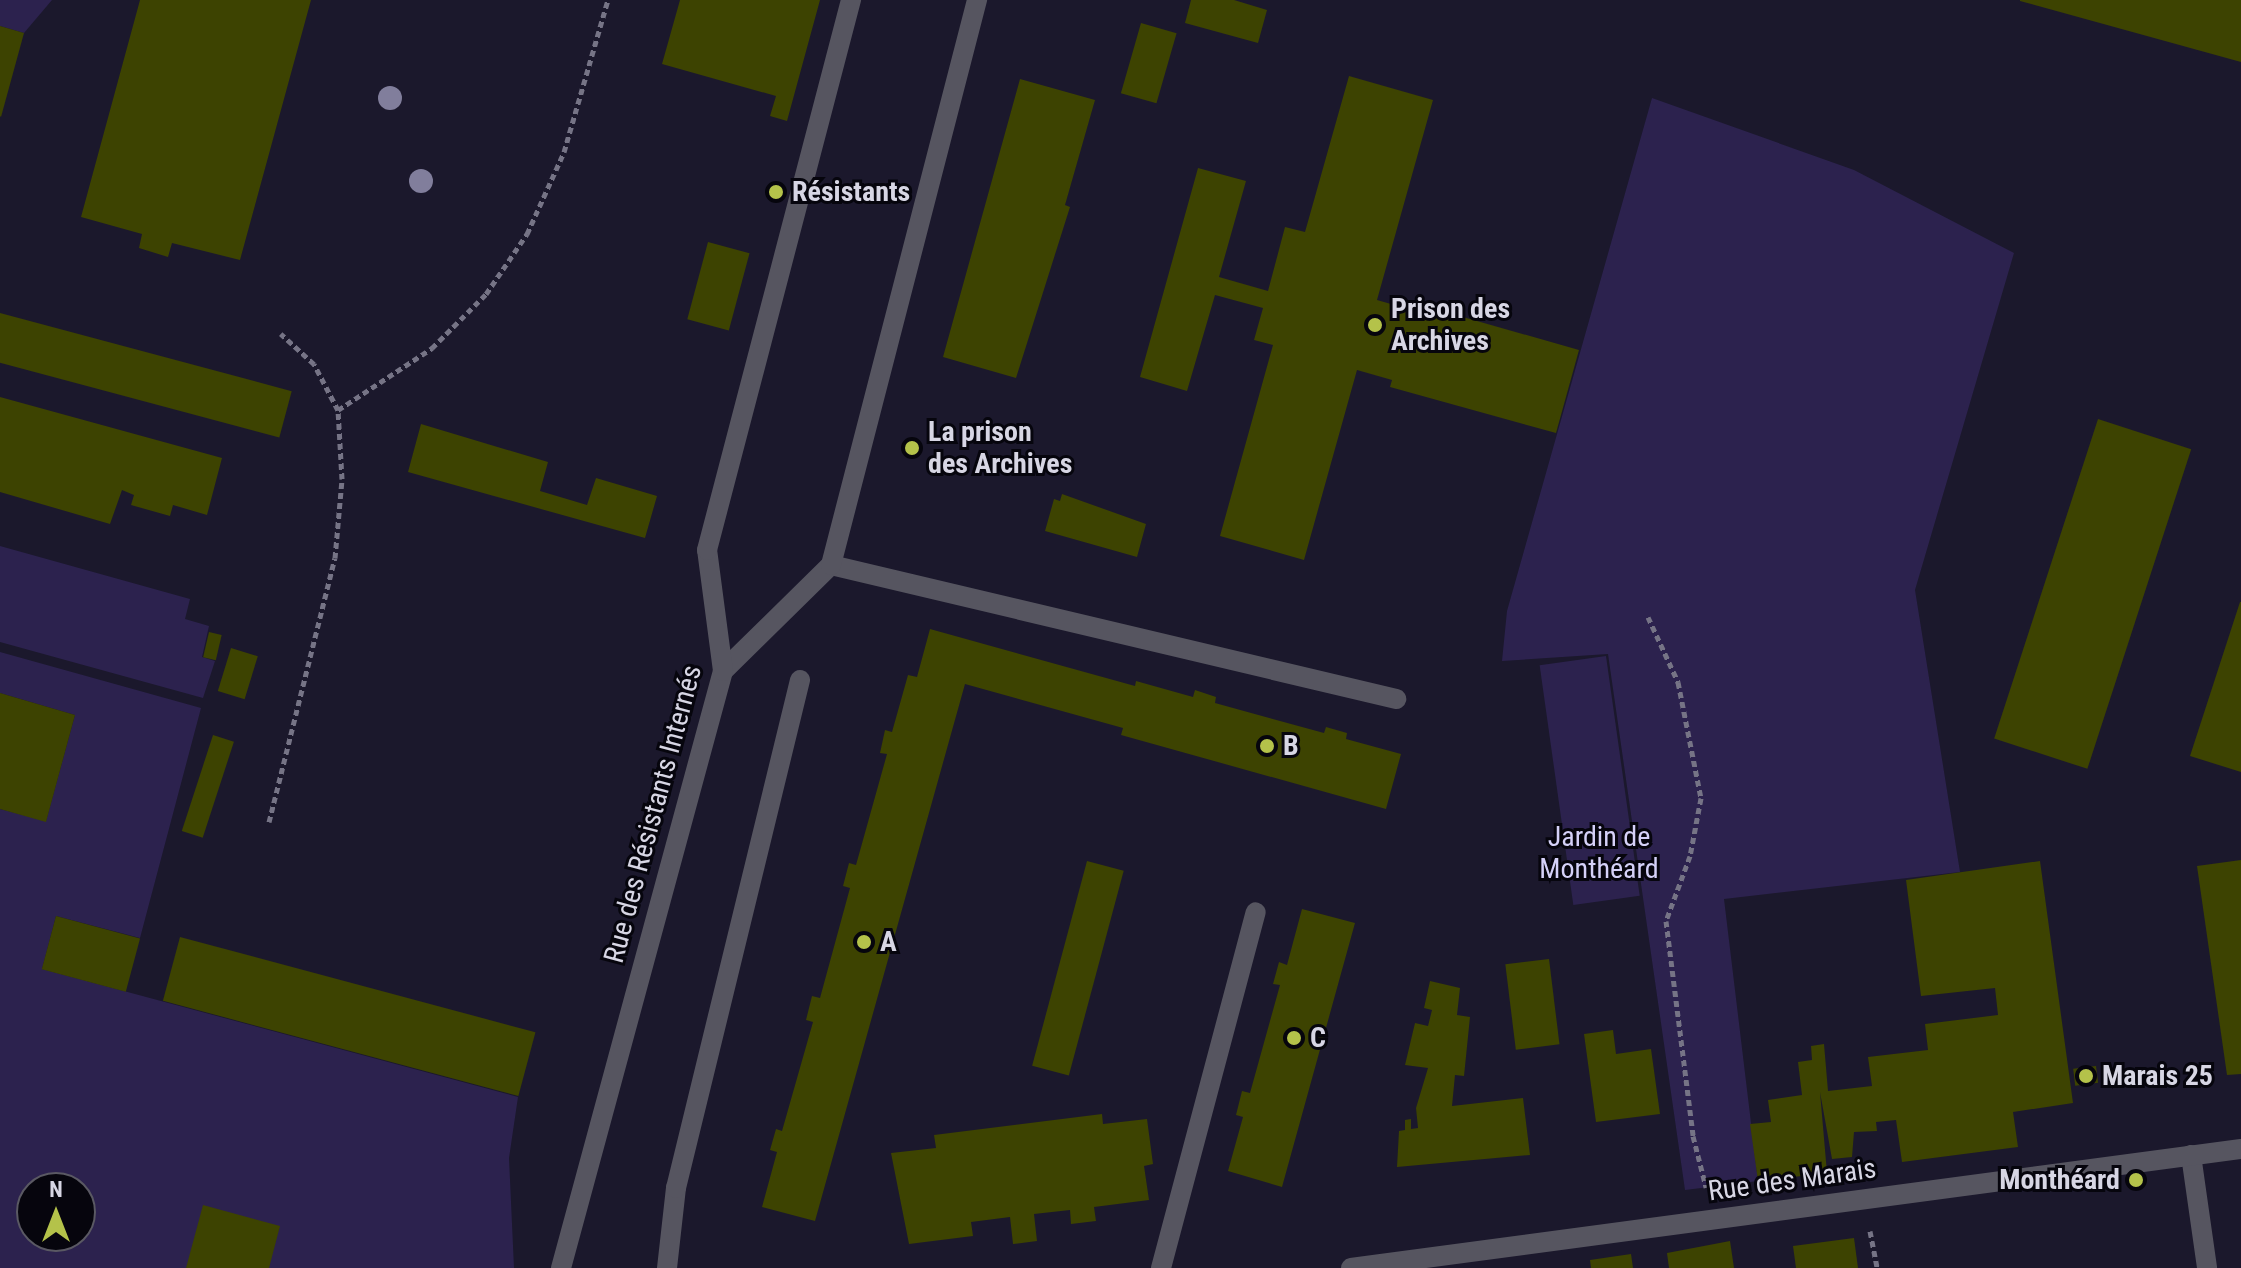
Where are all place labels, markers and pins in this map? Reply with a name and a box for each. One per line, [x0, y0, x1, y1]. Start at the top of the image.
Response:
place label: Résistants [792, 175, 910, 209]
marker: Résistants [767, 183, 785, 201]
place label: Prison des Archives [1391, 292, 1510, 358]
marker: Prison des Archives [1366, 316, 1384, 334]
place label: La prison des Archives [928, 415, 1072, 481]
marker: La prison des Archives [903, 439, 921, 457]
place label: B [1283, 729, 1299, 763]
marker: B [1258, 737, 1276, 755]
place label: A [880, 925, 897, 959]
marker: A [855, 933, 873, 951]
place label: C [1310, 1021, 1326, 1055]
marker: C [1285, 1029, 1303, 1047]
place label: Marais 25 [2102, 1059, 2213, 1093]
marker: Marais 25 [2077, 1067, 2095, 1085]
place label: Monthéard [1999, 1163, 2120, 1197]
marker: Monthéard [2127, 1171, 2145, 1189]

